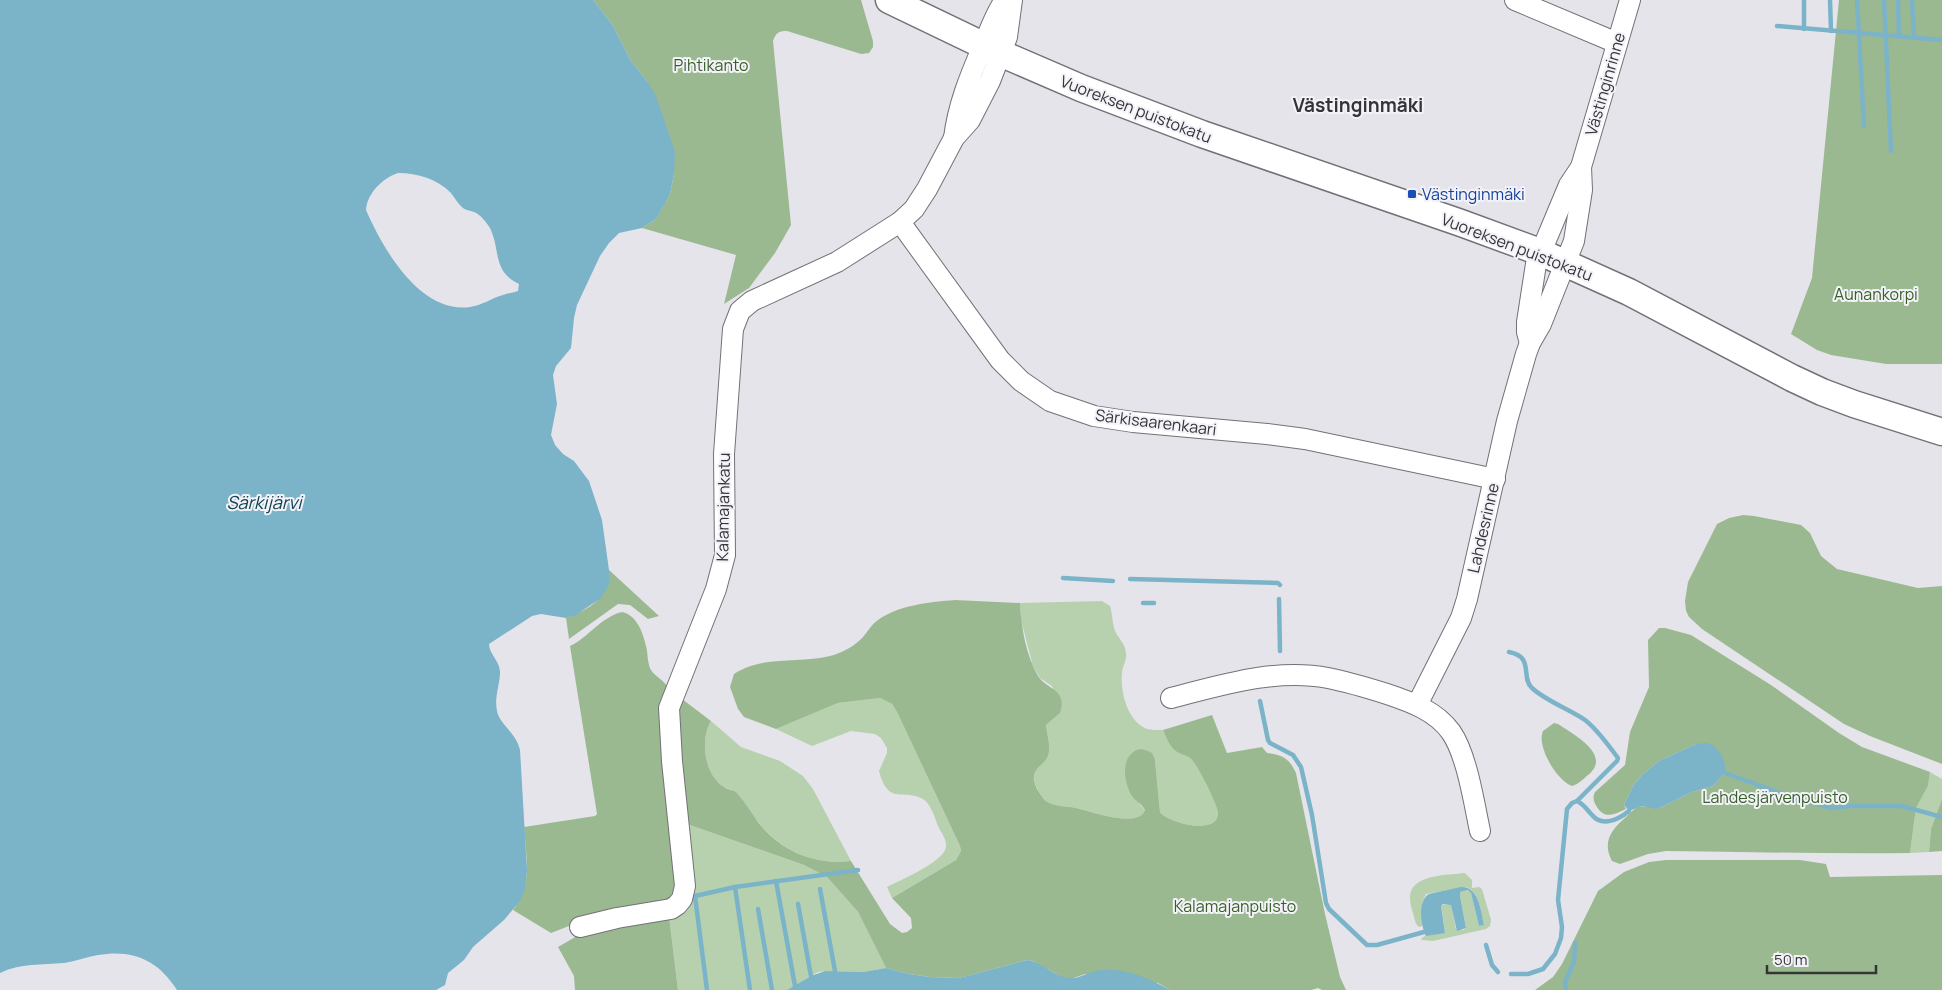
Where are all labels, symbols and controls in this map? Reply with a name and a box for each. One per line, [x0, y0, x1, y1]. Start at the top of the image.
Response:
street label: Västinginrinne [1580, 30, 1630, 138]
park label: Pihtikanto [674, 54, 748, 76]
street label: Vuoreksen puistokatu [1057, 70, 1215, 148]
district label: Västinginmäki [1293, 92, 1423, 118]
place label: Västinginmäki [1422, 183, 1525, 205]
marker: Västinginmäki [1406, 188, 1418, 200]
street label: Vuoreksen puistokatu [1438, 208, 1596, 286]
park label: Aunankorpi [1834, 283, 1918, 305]
street label: Särkisaarenkaari [1094, 404, 1218, 440]
street label: Kalamajankatu [711, 453, 735, 561]
street label: Lahdesrinne [1462, 481, 1504, 575]
water label: Särkijärvi [226, 490, 304, 514]
park label: Lahdesjärvenpuisto [1702, 786, 1848, 808]
park label: Kalamajanpuisto [1174, 895, 1296, 917]
scale bar [1767, 942, 1876, 974]
text: 50 m [1774, 949, 1808, 970]

